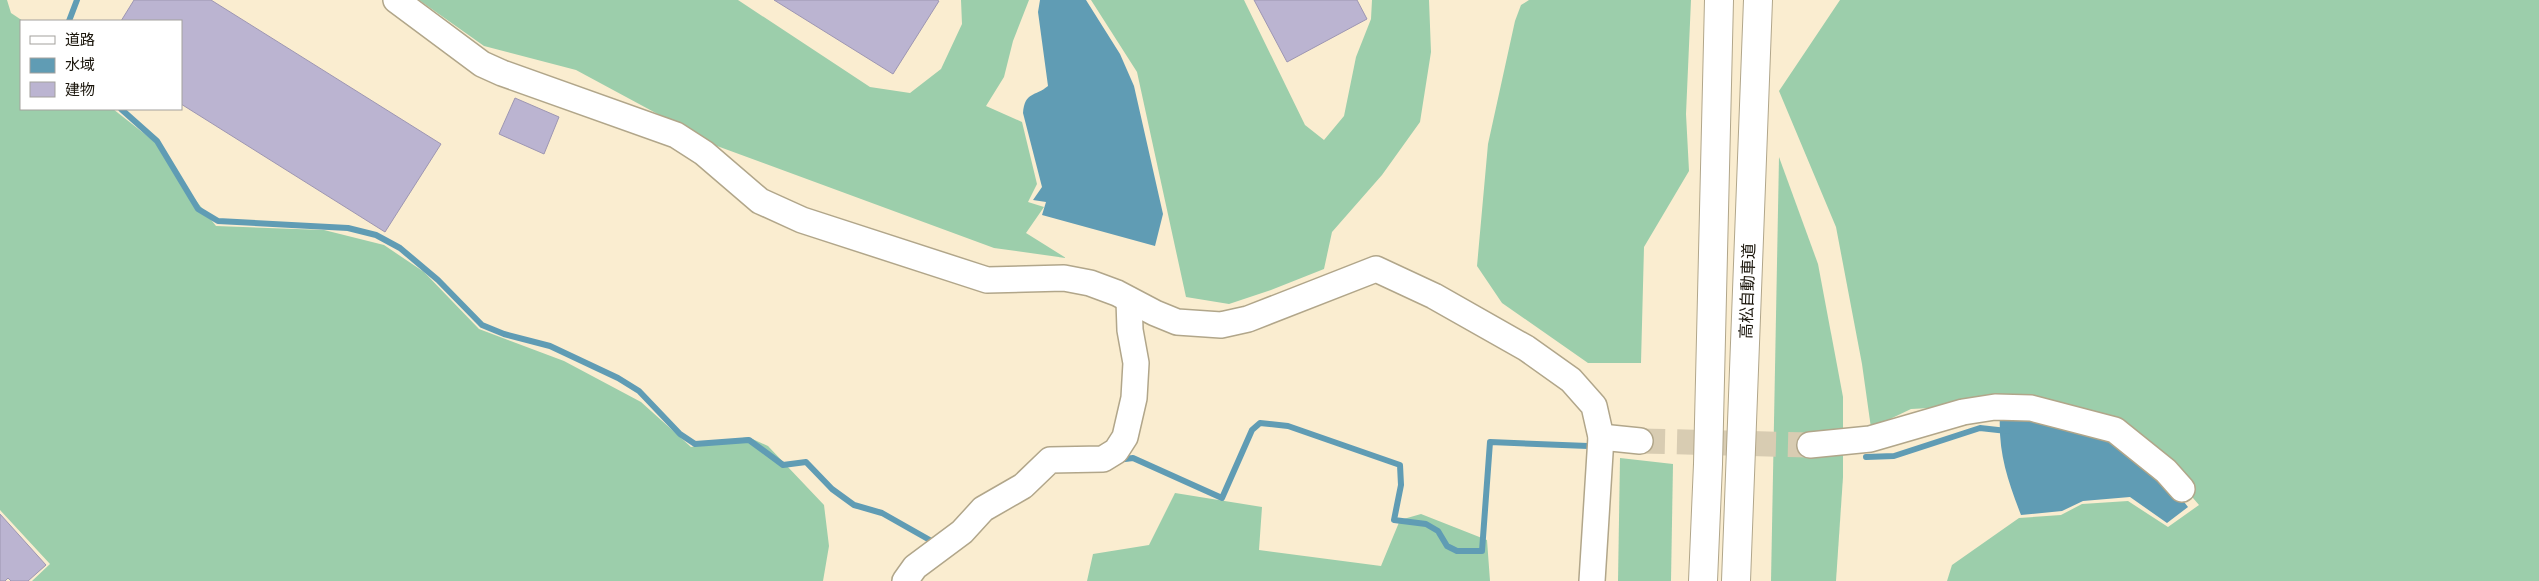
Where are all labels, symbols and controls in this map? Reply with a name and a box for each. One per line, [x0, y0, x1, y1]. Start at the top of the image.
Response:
legend [20, 20, 182, 110]
text: 道路 [65, 31, 95, 49]
text: 水域 [65, 56, 95, 74]
text: 建物 [65, 81, 95, 99]
street label: 高松自動車道 [1736, 243, 1759, 339]

